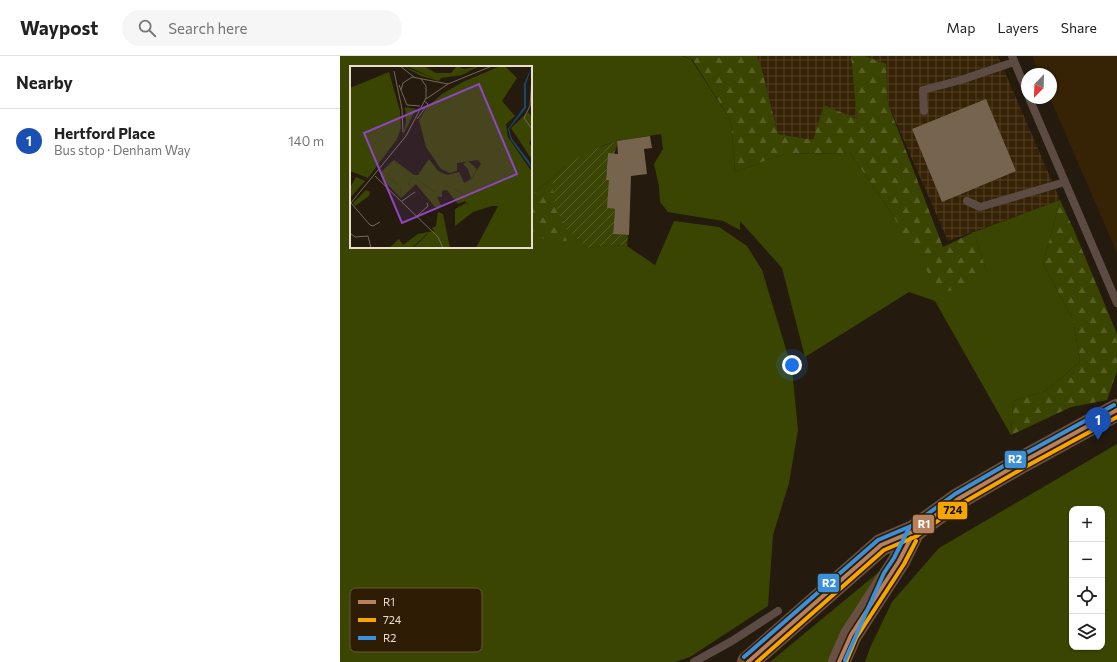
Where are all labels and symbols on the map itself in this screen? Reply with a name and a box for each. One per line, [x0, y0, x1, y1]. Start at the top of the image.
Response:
inset map [350, 66, 532, 248]
north arrow [1021, 68, 1057, 104]
your location [782, 355, 802, 375]
pin: 1 [1085, 407, 1111, 440]
line badge: R2 [1004, 450, 1027, 469]
text: R2 [1008, 452, 1022, 465]
line badge: 724 [937, 501, 968, 520]
text: 724 [944, 503, 963, 516]
line badge: R1 [912, 514, 935, 534]
text: R1 [918, 517, 930, 530]
line badge: R2 [817, 573, 840, 593]
text: R2 [822, 576, 836, 589]
legend [350, 588, 482, 652]
text: R1 [383, 595, 395, 608]
text: 724 [383, 613, 402, 626]
text: R2 [383, 631, 396, 644]

